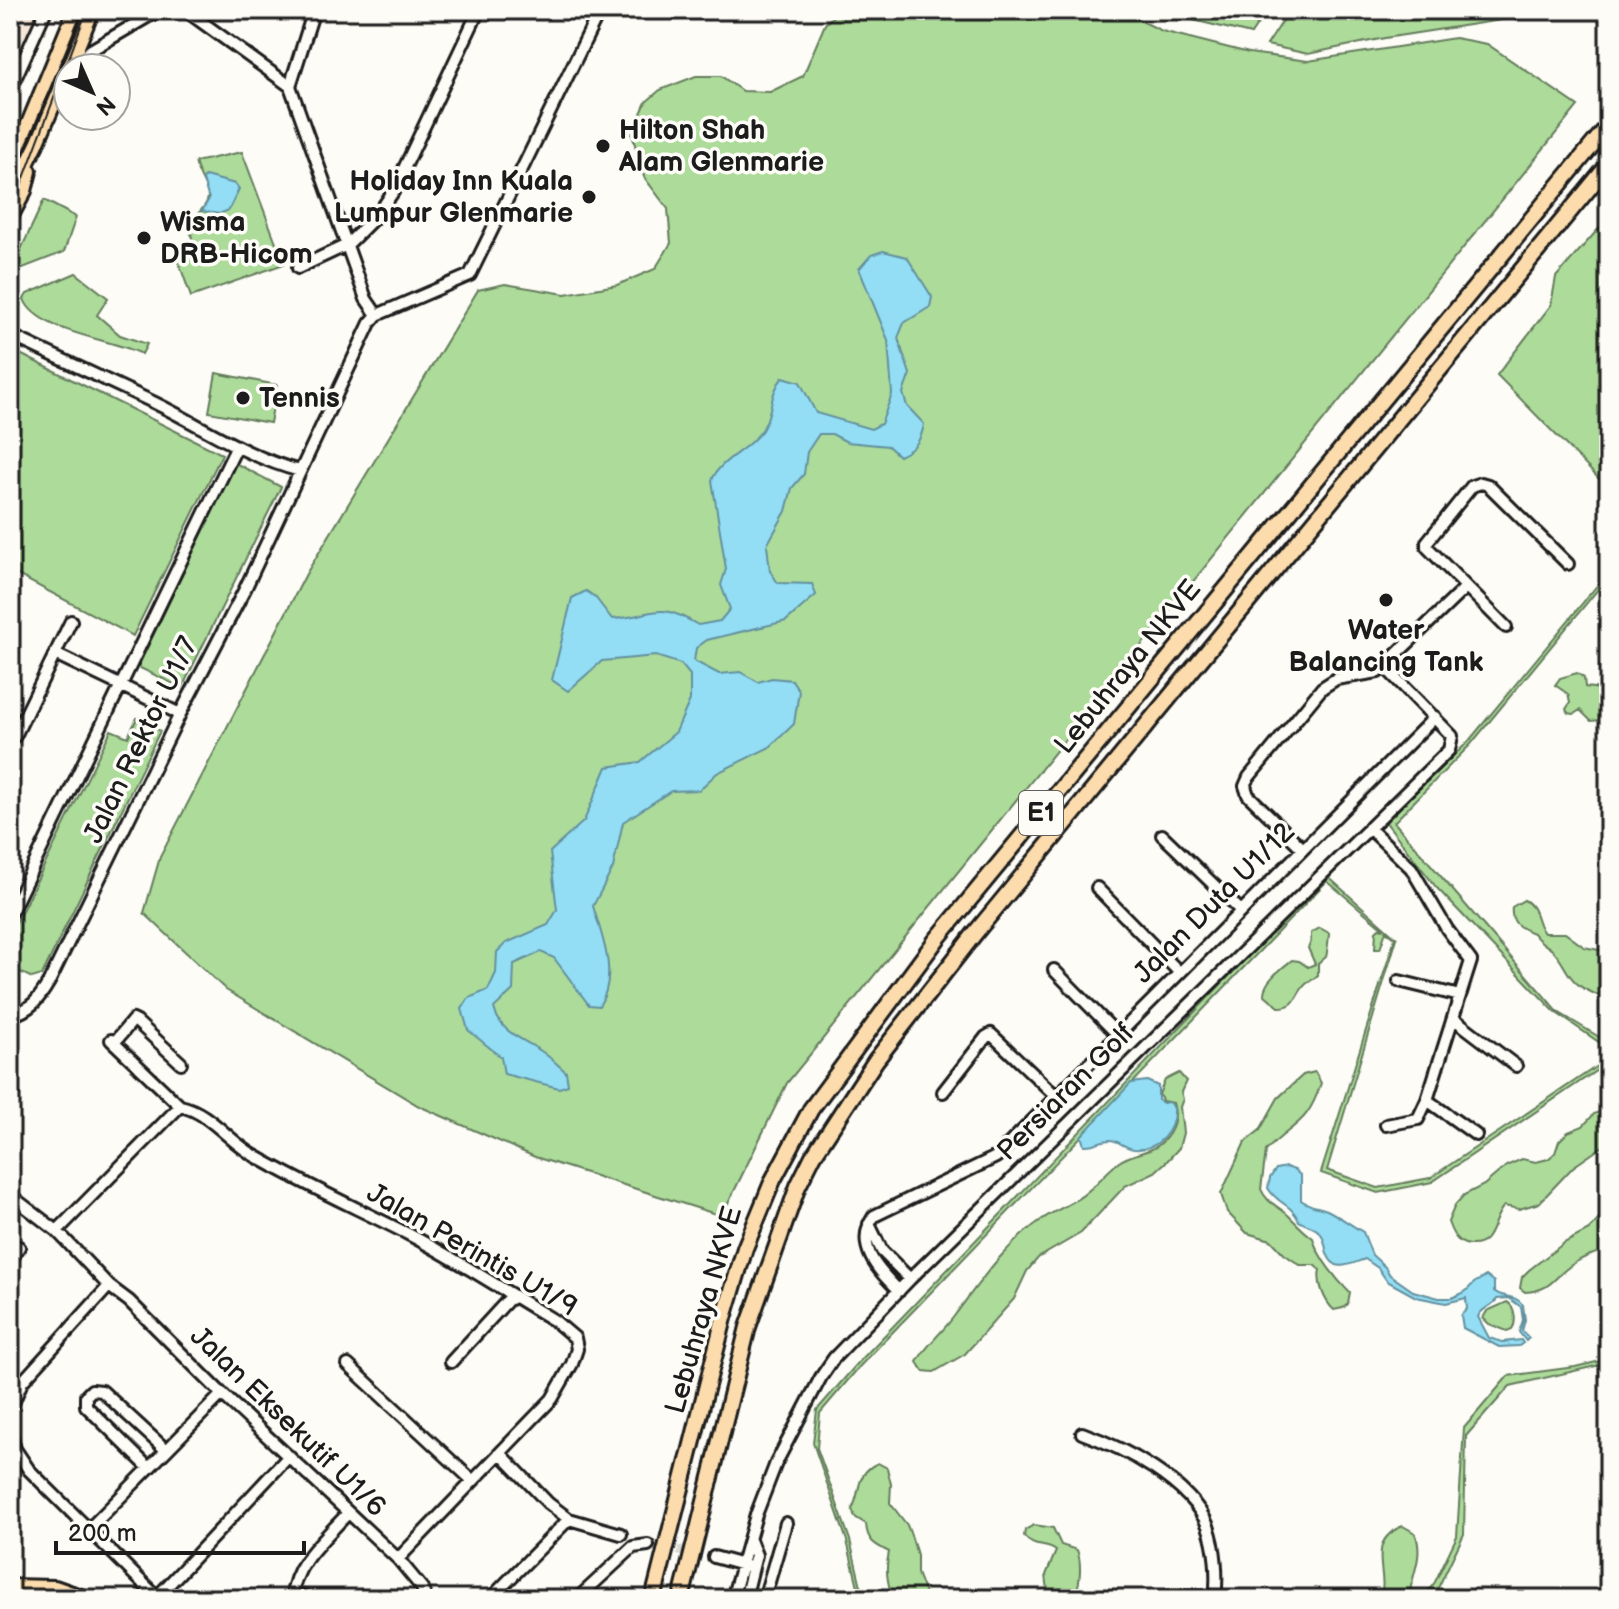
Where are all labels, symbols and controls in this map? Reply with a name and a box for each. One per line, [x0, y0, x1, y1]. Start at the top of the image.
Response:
north arrow [52, 52, 132, 132]
text: N [90, 90, 120, 120]
place label: Hilton Shah Alam Glenmarie [618, 114, 824, 179]
marker: Hilton Shah Alam Glenmarie [594, 137, 612, 155]
place label: Holiday Inn Kuala Lumpur Glenmarie [334, 165, 573, 230]
marker: Holiday Inn Kuala Lumpur Glenmarie [580, 188, 598, 206]
place label: Wisma DRB-Hicom [160, 206, 313, 271]
marker: Wisma DRB-Hicom [135, 229, 153, 247]
place label: Tennis [259, 382, 340, 415]
marker: Tennis [234, 389, 252, 407]
street label: Lebuhraya NKVE [1048, 573, 1208, 761]
marker: Water Balancing Tank [1377, 591, 1395, 609]
place label: Water Balancing Tank [1289, 614, 1484, 679]
street label: Jalan Rektor U1/7 [77, 631, 205, 848]
road number: E1 [1019, 791, 1063, 835]
street label: Jalan Duta U1/12 [1127, 815, 1302, 990]
street label: Persiaran Golf [991, 1016, 1142, 1167]
street label: Jalan Perintis U1/9 [361, 1176, 583, 1324]
street label: Lebuhraya NKVE [659, 1203, 749, 1417]
street label: Jalan Eksekutif U1/6 [183, 1320, 393, 1524]
scale bar [56, 1505, 304, 1555]
text: 200 m [68, 1519, 137, 1548]

